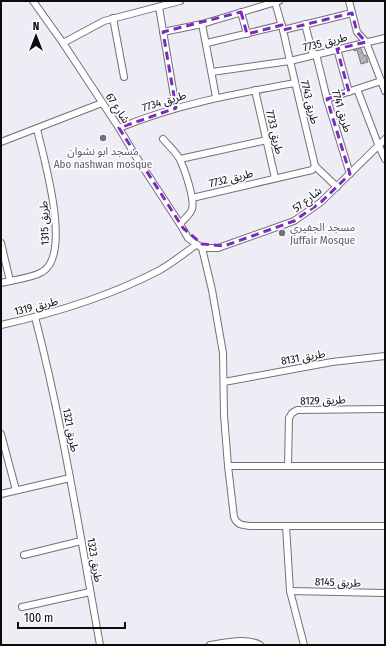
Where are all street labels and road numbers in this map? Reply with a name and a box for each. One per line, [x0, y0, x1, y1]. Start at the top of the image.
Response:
street label: طريق 7735 [302, 31, 349, 54]
street label: طريق 7743 [298, 79, 321, 126]
street label: طريق 7741 [329, 88, 354, 134]
street label: طريق 7734 [141, 89, 188, 114]
street label: شارع 67 [102, 91, 133, 127]
street label: طريق 7733 [263, 109, 286, 156]
street label: طريق 7732 [208, 167, 254, 190]
street label: شارع 57 [290, 184, 325, 216]
street label: طريق 1315 [37, 200, 52, 245]
street label: طريق 1319 [13, 295, 59, 318]
street label: طريق 8131 [280, 347, 326, 368]
street label: طريق 8129 [300, 393, 346, 408]
street label: طريق 1321 [60, 407, 81, 453]
street label: طريق 1323 [84, 537, 105, 583]
street label: طريق 8145 [315, 575, 361, 590]

